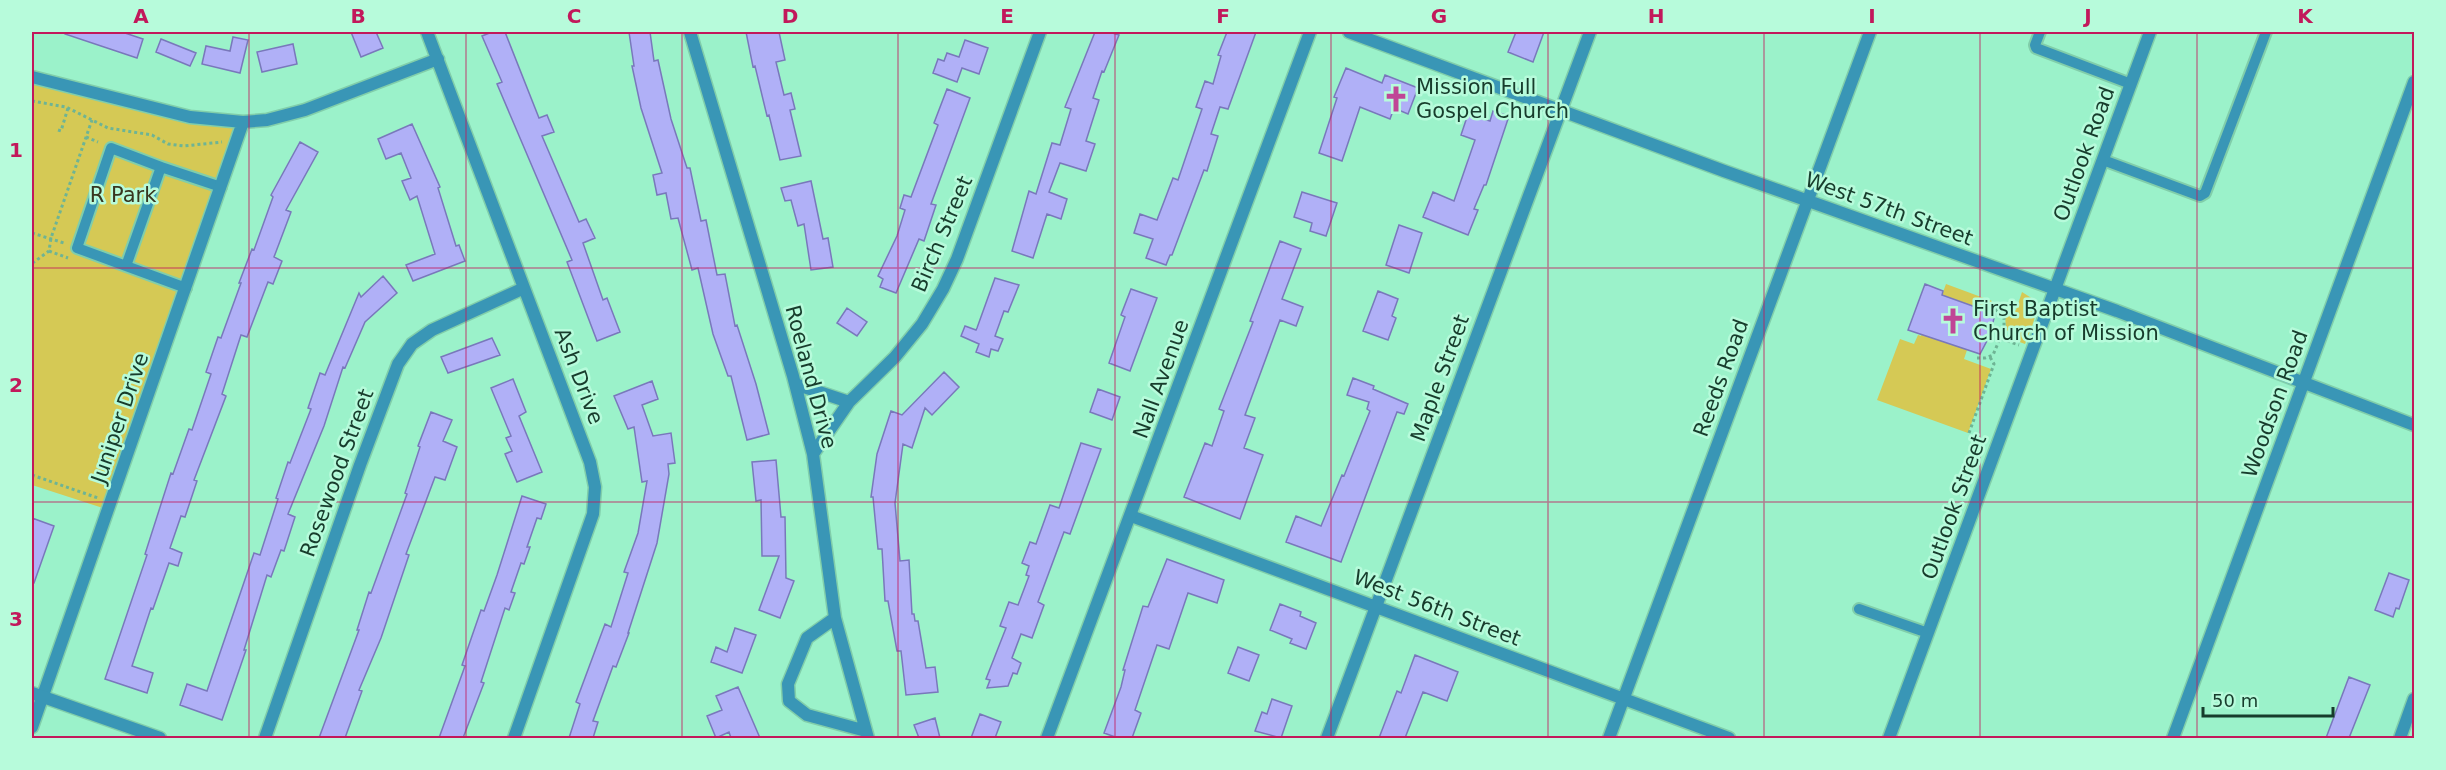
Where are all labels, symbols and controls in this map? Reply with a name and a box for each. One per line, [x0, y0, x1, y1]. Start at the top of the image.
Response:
text: A [133, 4, 149, 28]
text: B [350, 4, 366, 28]
text: C [567, 4, 581, 28]
text: D [782, 4, 798, 28]
text: E [1000, 4, 1014, 28]
text: F [1216, 4, 1230, 28]
text: G [1431, 4, 1447, 28]
text: H [1648, 4, 1664, 28]
text: I [1868, 4, 1876, 28]
text: J [2082, 4, 2092, 28]
text: K [2297, 4, 2314, 28]
place label: Mission Full Gospel Church [1416, 75, 1569, 123]
church icon: Mission Full Gospel Church [1381, 84, 1411, 114]
street label: Outlook Road [2049, 84, 2119, 224]
text: 1 [9, 138, 23, 162]
street label: West 57th Street [1802, 167, 1976, 251]
street label: Birch Street [907, 172, 977, 296]
park label: R Park [90, 183, 157, 207]
place label: First Baptist Church of Mission [1973, 297, 2159, 345]
street label: Roeland Drive [780, 303, 842, 451]
church icon: First Baptist Church of Mission [1938, 306, 1968, 336]
street label: Maple Street [1406, 311, 1474, 445]
street label: Nall Avenue [1128, 316, 1194, 442]
street label: Reeds Road [1689, 316, 1753, 440]
street label: Ash Drive [550, 324, 608, 428]
street label: Woodson Road [2237, 327, 2313, 481]
street label: Juniper Drive [86, 350, 154, 488]
text: 2 [9, 373, 23, 397]
street label: Rosewood Street [295, 386, 379, 560]
street label: Outlook Street [1917, 431, 1991, 583]
street label: West 56th Street [1350, 565, 1524, 651]
text: 3 [9, 607, 23, 631]
scale bar [2203, 680, 2334, 718]
text: 50 m [2212, 690, 2258, 711]

